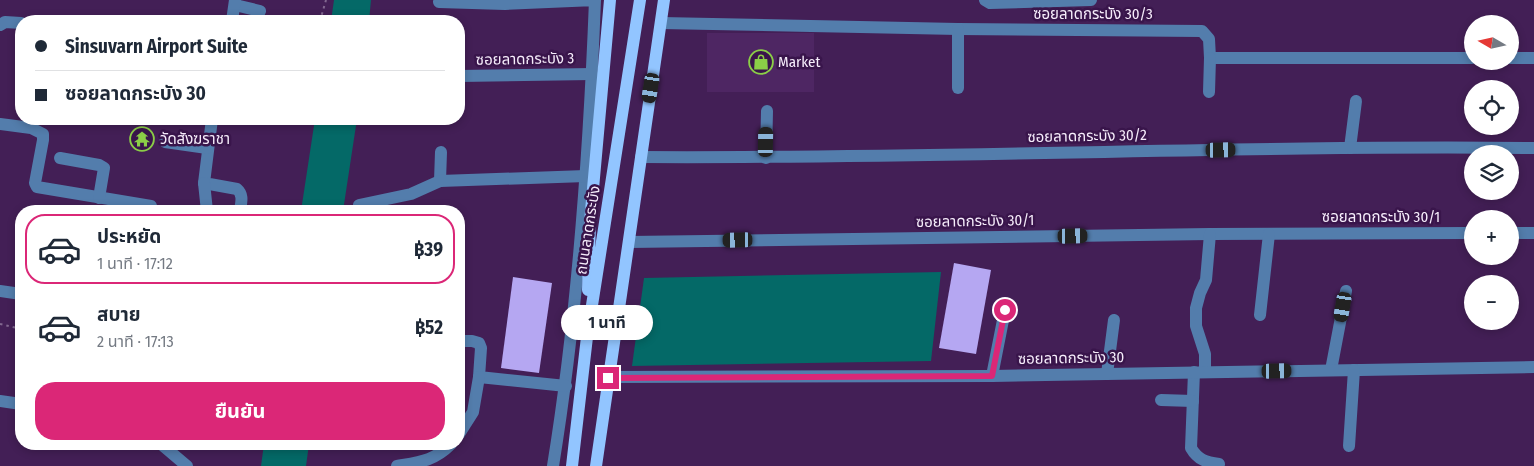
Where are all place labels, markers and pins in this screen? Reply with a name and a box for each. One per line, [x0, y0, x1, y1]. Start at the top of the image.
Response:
shop icon: Market [748, 49, 774, 75]
place label: Market [778, 53, 821, 71]
temple icon: วัดสังฆราชา [129, 126, 155, 152]
place label: วัดสังฆราชา [160, 130, 230, 148]

